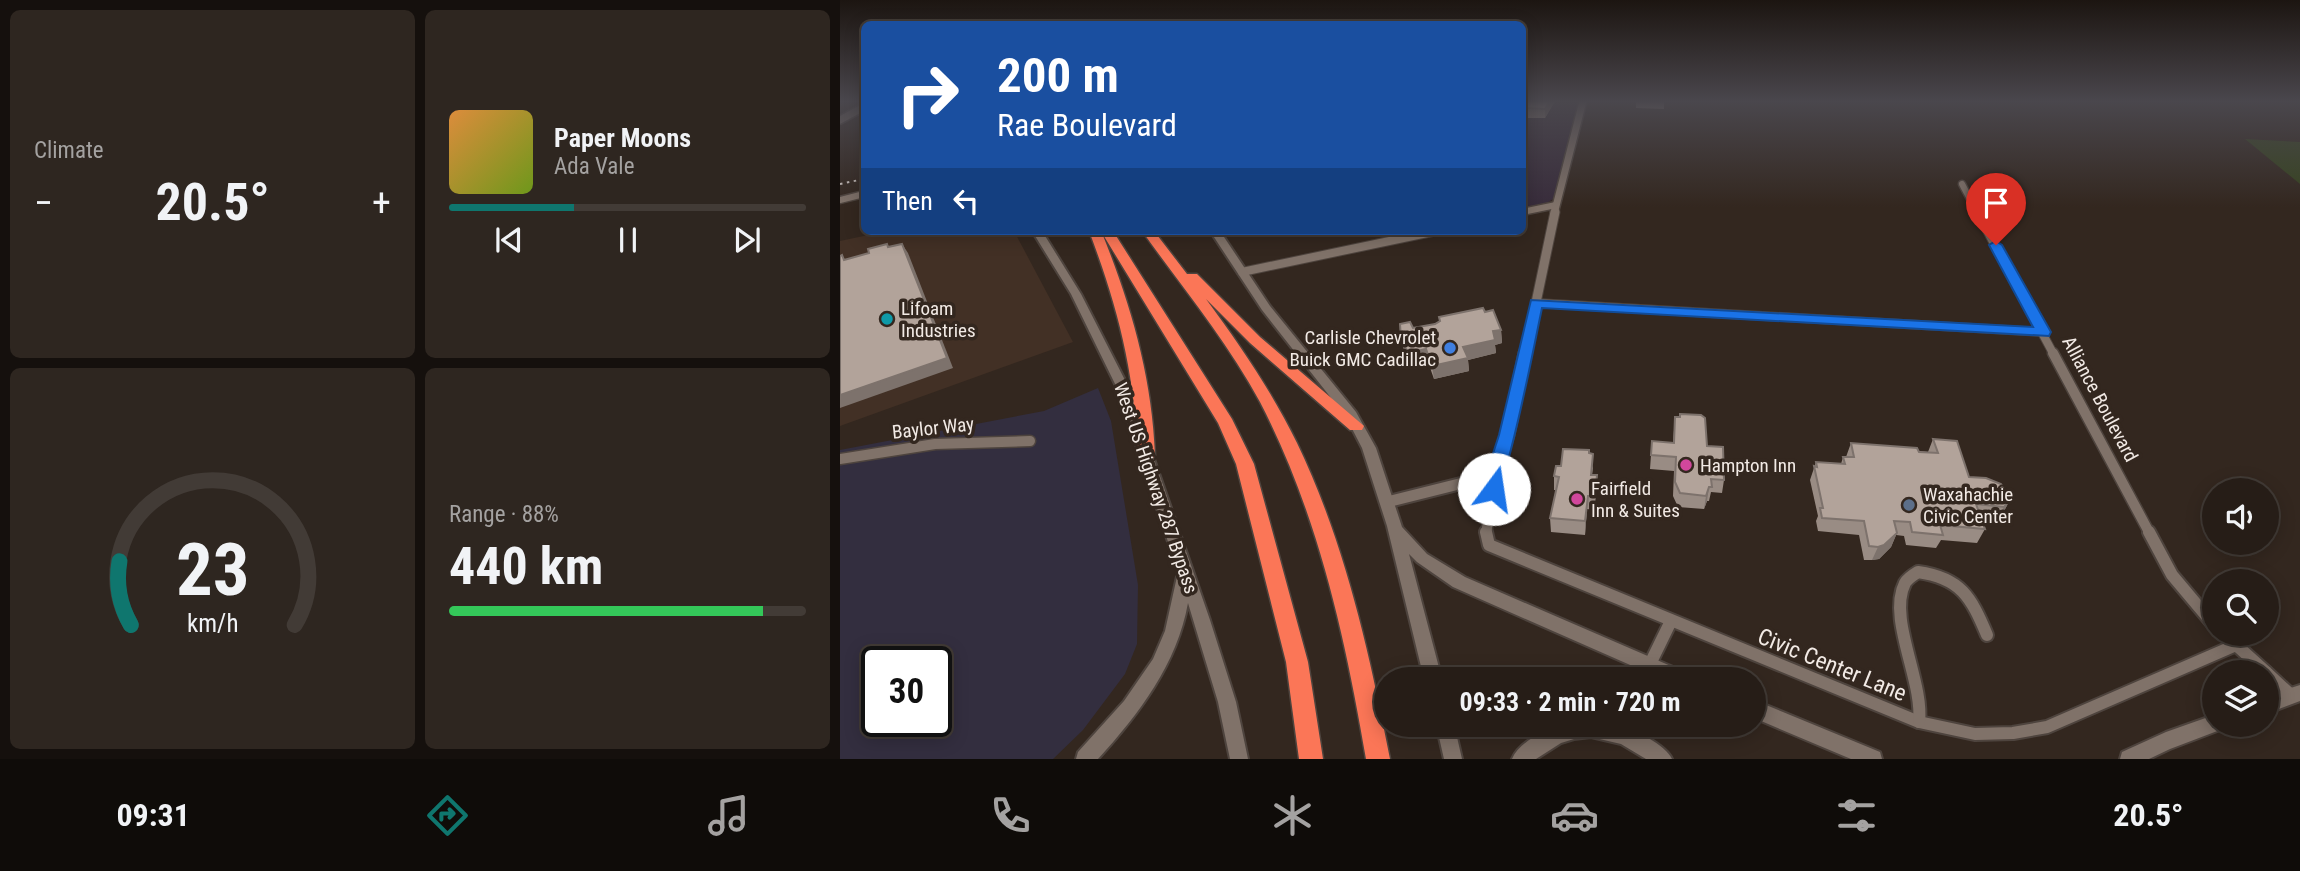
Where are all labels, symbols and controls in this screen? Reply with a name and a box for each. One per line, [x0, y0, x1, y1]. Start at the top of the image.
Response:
text: 200 m [997, 47, 1119, 104]
icon: right [882, 49, 973, 140]
text: Rae Boulevard [997, 106, 1177, 144]
text: Paper Moons [554, 123, 691, 153]
text: Climate [34, 137, 104, 164]
text: Ada Vale [554, 153, 634, 180]
text: 20.5° [155, 172, 270, 233]
pin [1966, 173, 2026, 245]
text: − [34, 181, 53, 225]
text: + [372, 181, 391, 225]
icon: left [947, 182, 985, 220]
icon: arrive [1977, 184, 2015, 222]
text: Then [882, 186, 933, 216]
icon: previous [490, 221, 528, 259]
icon: pause [609, 221, 647, 259]
icon: next [728, 221, 766, 259]
place label: Lifoam Industries [901, 297, 976, 342]
marker: Lifoam Industries [879, 311, 895, 327]
place label: Carlisle Chevrolet Buick GMC Cadillac [1289, 326, 1436, 371]
street label: Alliance Boulevard [2057, 332, 2143, 466]
marker: Carlisle Chevrolet Buick GMC Cadillac [1442, 340, 1458, 356]
street label: West US Highway 287 Bypass [1109, 380, 1203, 596]
street label: Baylor Way [891, 412, 975, 444]
position arrow [1457, 452, 1531, 526]
place label: Hampton Inn [1700, 454, 1796, 477]
marker: Hampton Inn [1678, 457, 1694, 473]
place label: Fairfield Inn & Suites [1591, 477, 1680, 522]
map controls [2202, 478, 2279, 737]
button: sound [2202, 478, 2279, 555]
place label: Waxahachie Civic Center [1923, 483, 2013, 528]
marker: Fairfield Inn & Suites [1569, 491, 1585, 507]
marker: Waxahachie Civic Center [1901, 497, 1917, 513]
text: Range · 88% [449, 501, 559, 528]
text: 23 [176, 527, 249, 613]
text: 440 km [449, 536, 603, 597]
button: search [2202, 569, 2279, 646]
text: km/h [187, 608, 238, 637]
street label: Civic Center Lane [1754, 623, 1910, 707]
speed limit sign: 30 [861, 646, 952, 737]
button: layers [2202, 660, 2279, 737]
text: 09:33 · 2 min · 720 m [1460, 687, 1680, 717]
icon: directions [423, 791, 472, 840]
icon: music [704, 791, 753, 840]
icon: phone [986, 791, 1035, 840]
icon: climate [1268, 791, 1317, 840]
icon: car [1550, 791, 1599, 840]
icon: filters [1832, 791, 1881, 840]
text: 09:31 [116, 796, 190, 834]
text: 20.5° [2113, 796, 2184, 834]

